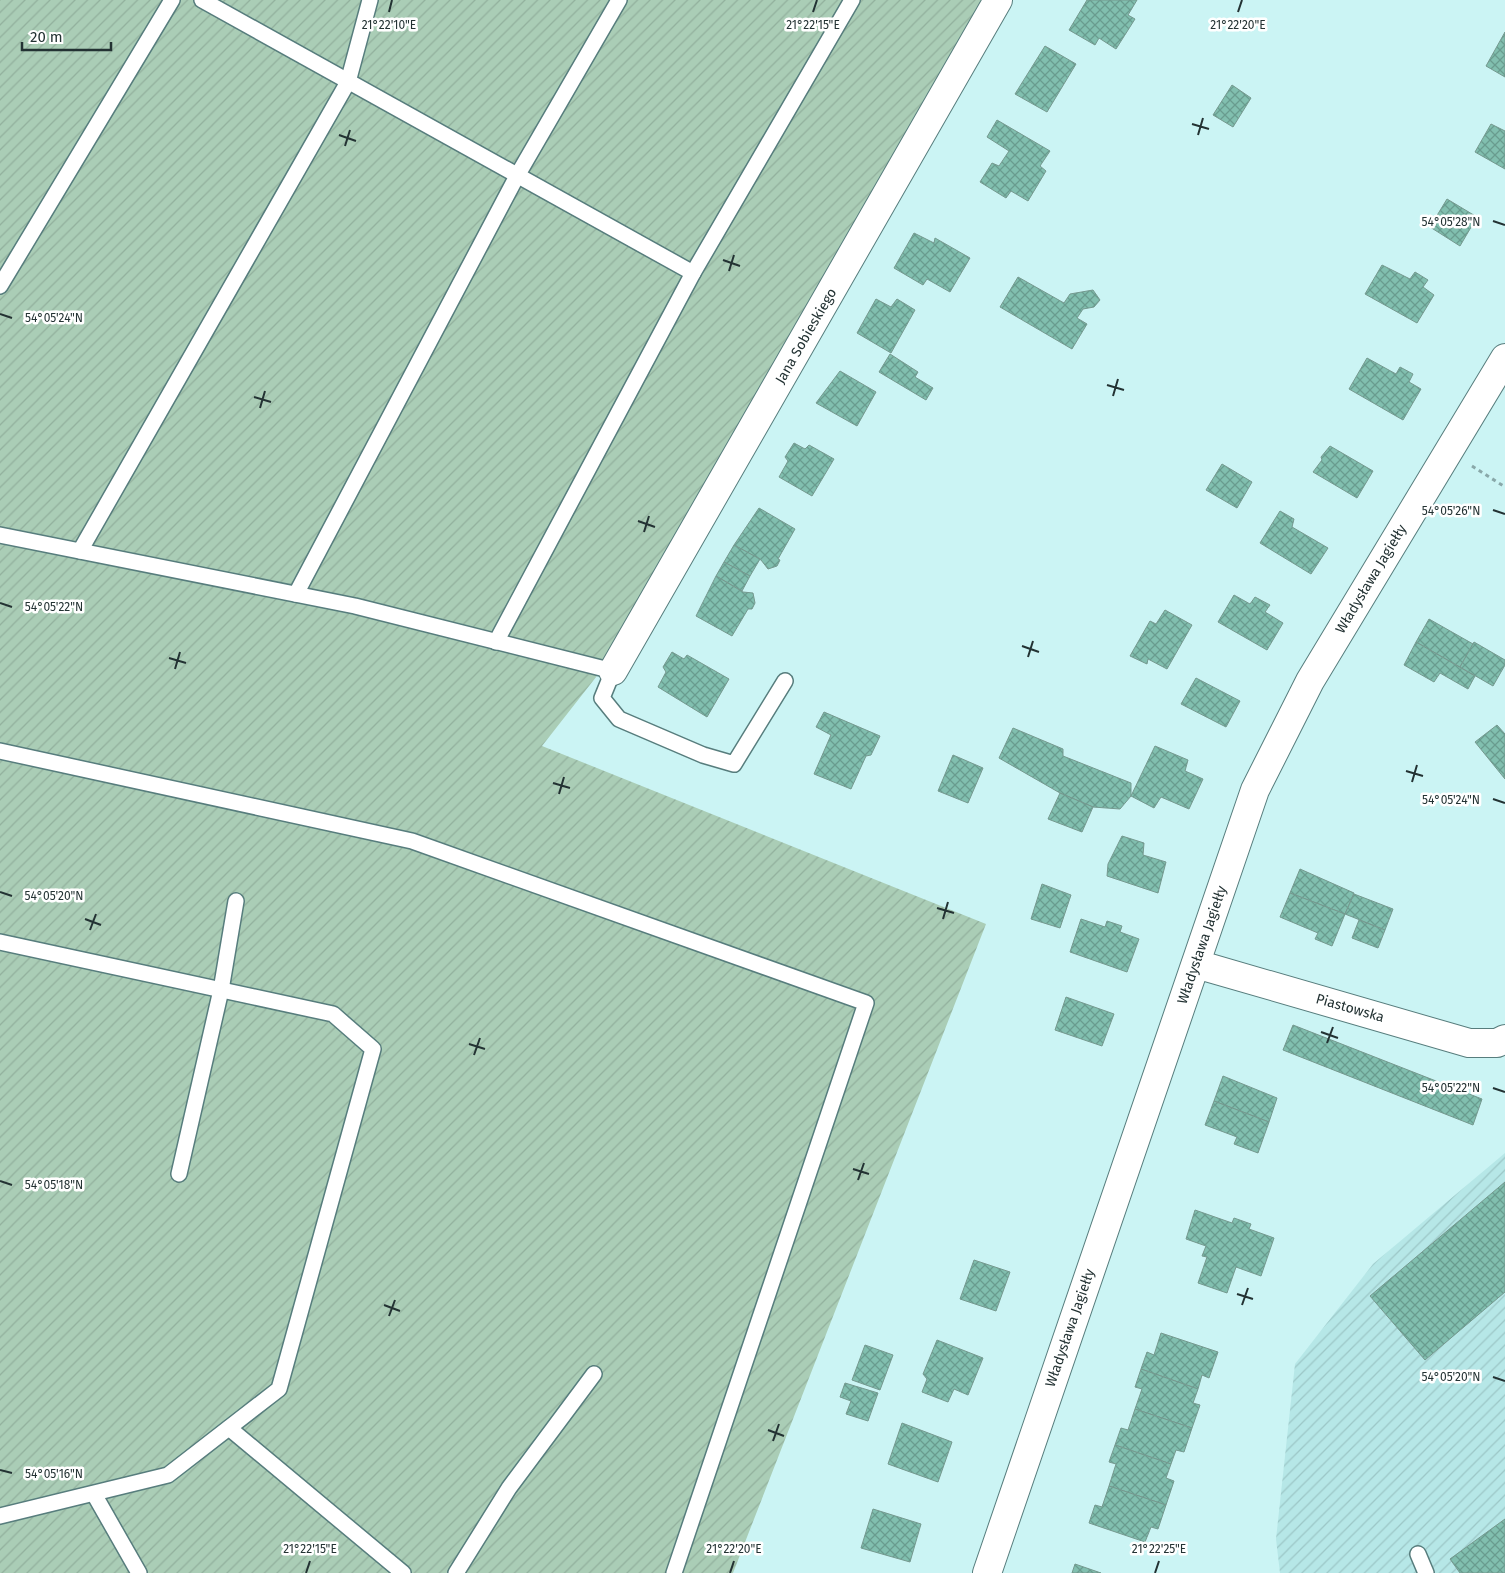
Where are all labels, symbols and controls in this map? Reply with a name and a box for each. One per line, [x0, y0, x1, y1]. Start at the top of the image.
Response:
text: 21°22'10"E [362, 18, 416, 32]
text: 21°22'15"E [786, 18, 840, 32]
text: 21°22'20"E [1210, 18, 1266, 32]
scale bar [22, 20, 111, 52]
text: 20 m [30, 28, 63, 46]
text: 54°05'28"N [1421, 215, 1481, 229]
street label: Jana Sobieskiego [772, 285, 840, 387]
text: 54°05'24"N [25, 311, 83, 325]
text: 54°05'26"N [1422, 504, 1480, 518]
street label: Władysława Jagiełły [1332, 521, 1410, 637]
text: 54°05'22"N [25, 600, 83, 614]
text: 54°05'24"N [1422, 793, 1480, 807]
street label: Władysława Jagiełły [1174, 884, 1230, 1006]
text: 54°05'20"N [24, 889, 84, 903]
street label: Piastowska [1314, 990, 1386, 1026]
text: 54°05'22"N [1422, 1081, 1480, 1095]
text: 54°05'18"N [25, 1178, 83, 1192]
street label: Władysława Jagiełły [1042, 1267, 1098, 1389]
text: 54°05'20"N [1421, 1370, 1481, 1384]
text: 54°05'16"N [25, 1467, 83, 1481]
text: 21°22'15"E [283, 1542, 337, 1556]
text: 21°22'20"E [706, 1542, 762, 1556]
text: 21°22'25"E [1132, 1542, 1186, 1556]

